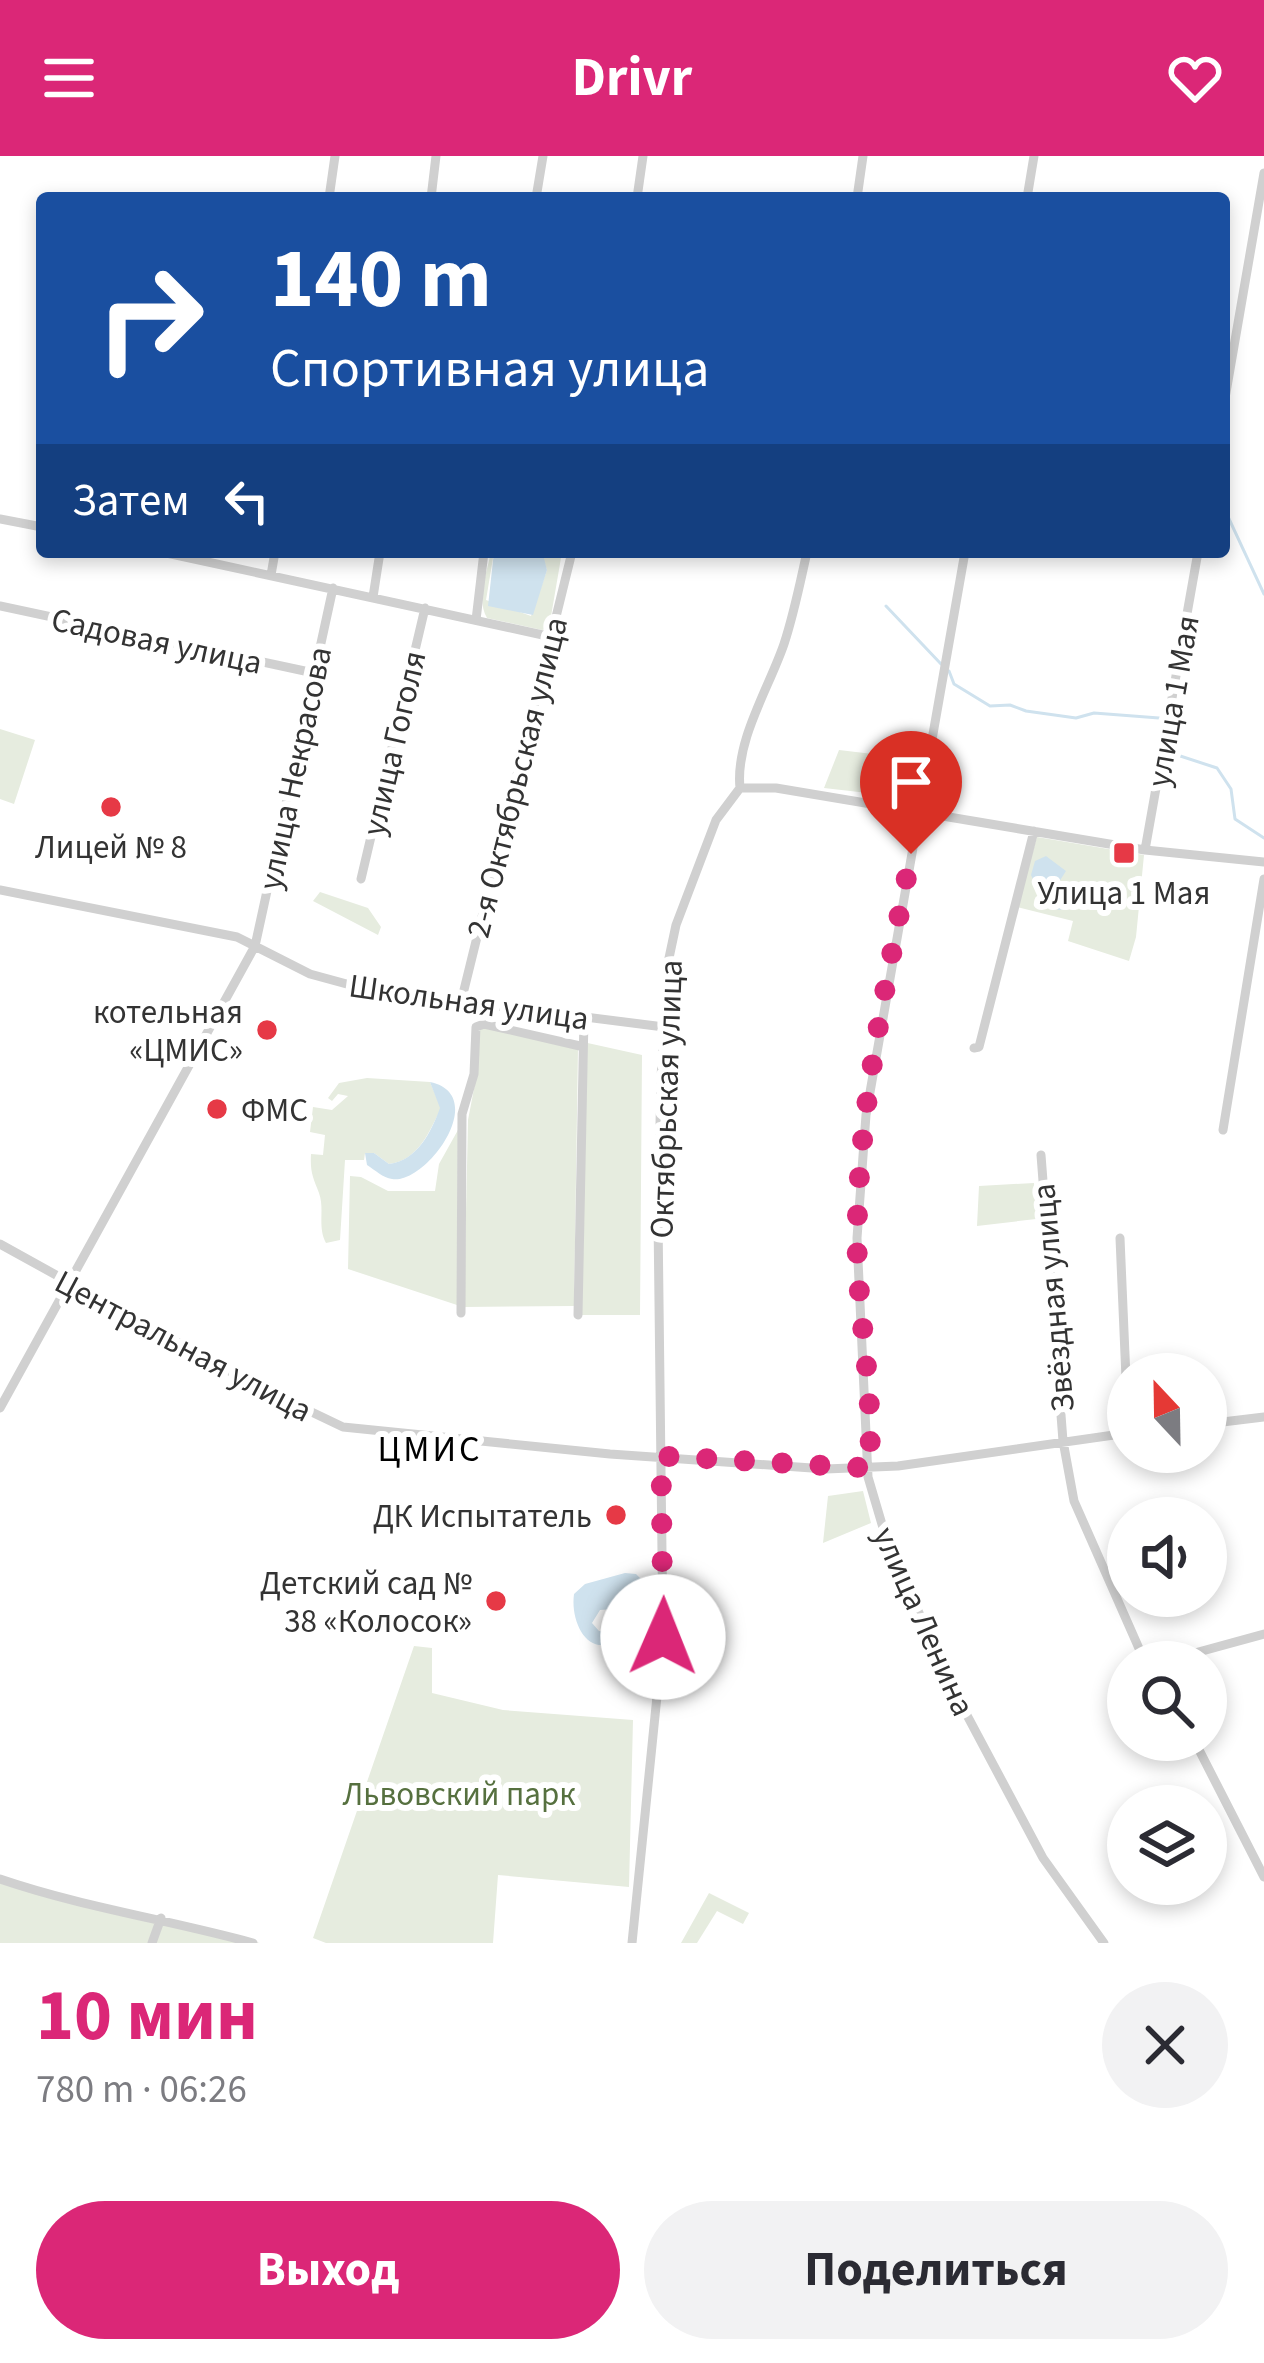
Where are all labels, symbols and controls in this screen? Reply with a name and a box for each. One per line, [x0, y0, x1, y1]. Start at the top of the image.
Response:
text: Drivr [572, 40, 692, 117]
icon: menu [36, 45, 102, 111]
icon: heart [1162, 45, 1228, 111]
text: 140 m [270, 220, 492, 340]
icon: right [72, 240, 228, 396]
text: Спортивная улица [270, 331, 710, 408]
icon: left [214, 468, 280, 534]
text: Затем [72, 469, 190, 533]
street label: Садовая улица [47, 596, 266, 687]
street label: 2-я Октябрьская улица [455, 612, 580, 943]
street label: улица 1 Мая [1135, 612, 1212, 791]
street label: улица Некрасова [247, 642, 344, 894]
street label: улица Гоголя [350, 646, 439, 840]
pin [860, 731, 962, 854]
icon: arrive [878, 749, 944, 815]
marker: Лицей № 8 [98, 794, 124, 820]
place label: Лицей № 8 [35, 824, 187, 871]
marker: Улица 1 Мая [1111, 840, 1137, 866]
place label: Улица 1 Мая [1038, 870, 1210, 917]
street label: Октябрьская улица [638, 959, 695, 1239]
street label: Школьная улица [346, 962, 592, 1043]
place label: котельная «ЦМИС» [93, 989, 243, 1074]
marker: котельная «ЦМИС» [254, 1017, 280, 1043]
place label: ФМС [241, 1087, 308, 1134]
marker: ФМС [204, 1096, 230, 1122]
street label: Звёздная улица [1020, 1182, 1087, 1414]
street label: Центральная улица [46, 1259, 320, 1434]
north arrow [1107, 1353, 1227, 1473]
map controls [1107, 1353, 1227, 1905]
district label: ЦМИС [377, 1424, 483, 1475]
place label: ДК Испытатель [373, 1493, 592, 1540]
button: sound [1107, 1497, 1227, 1617]
marker: ДК Испытатель [603, 1502, 629, 1528]
street label: улица Ленина [861, 1519, 986, 1724]
place label: Детский сад № 38 «Колосок» [260, 1560, 473, 1645]
position arrow [600, 1574, 726, 1700]
marker: Детский сад № 38 «Колосок» [483, 1588, 509, 1614]
button: search [1107, 1641, 1227, 1761]
park label: Львовский парк [342, 1771, 576, 1818]
button: layers [1107, 1785, 1227, 1905]
text: 10 мин [36, 1965, 258, 2068]
button: close [1102, 1982, 1228, 2108]
text: 780 m · 06:26 [36, 2062, 247, 2118]
button: Выход [36, 2201, 620, 2339]
button: Поделиться [644, 2201, 1228, 2339]

